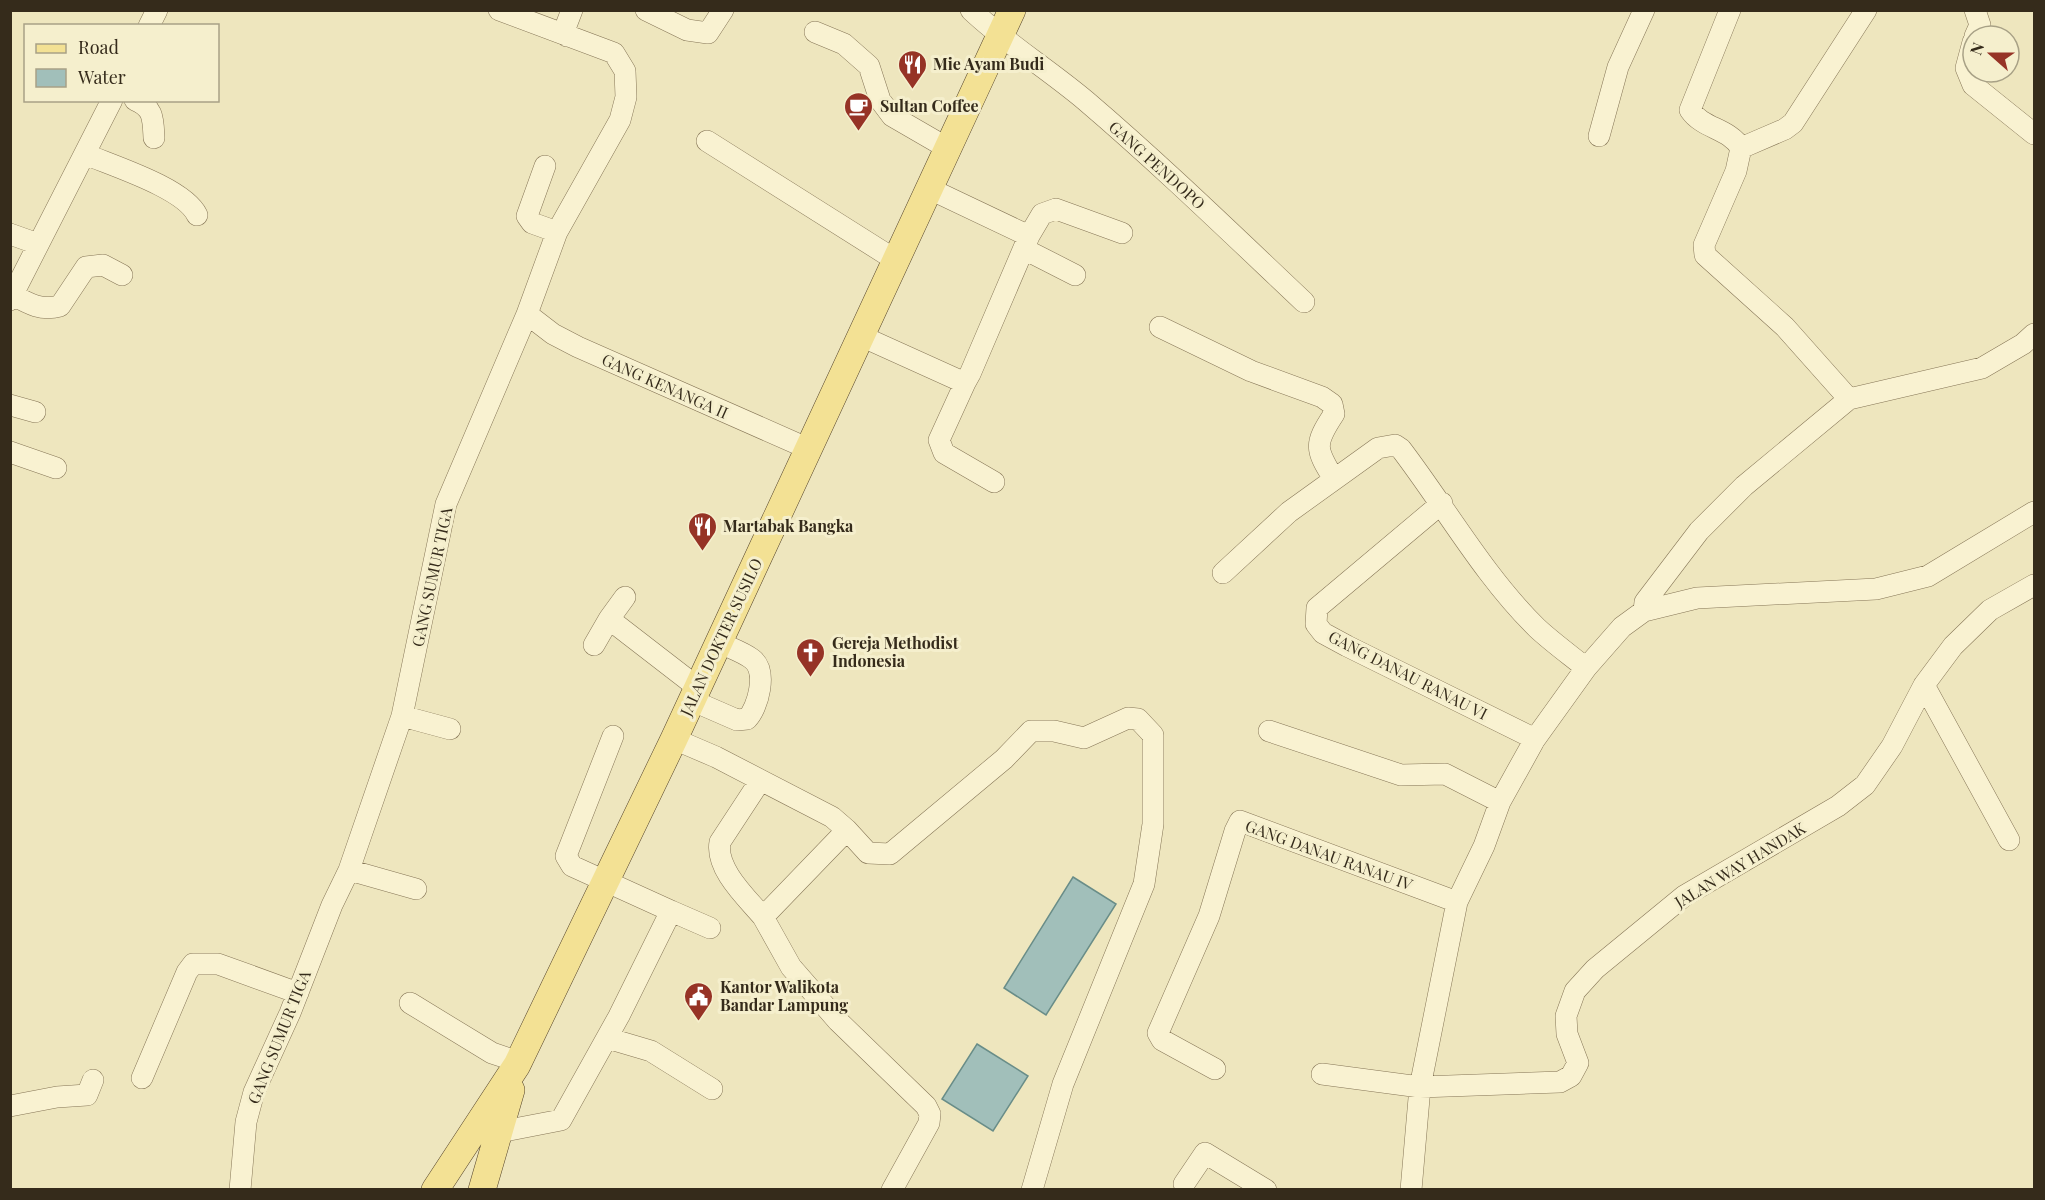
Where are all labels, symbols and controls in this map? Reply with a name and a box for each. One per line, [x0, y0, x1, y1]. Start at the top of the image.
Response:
legend [24, 24, 219, 102]
north arrow [1961, 24, 2021, 84]
text: Road [78, 35, 119, 59]
text: N [1965, 39, 1989, 58]
restaurant icon: Mie Ayam Budi [896, 48, 928, 90]
place label: Mie Ayam Budi [933, 53, 1044, 74]
text: Water [77, 65, 126, 89]
cafe icon: Sultan Coffee [843, 90, 875, 132]
place label: Sultan Coffee [880, 95, 979, 116]
street label: GANG PENDOPO [1105, 116, 1210, 213]
street label: GANG KENANGA II [599, 348, 732, 423]
street label: GANG SUMUR TIGA [406, 504, 457, 649]
restaurant icon: Martabak Bangka [686, 510, 718, 552]
place label: Martabak Bangka [723, 515, 854, 536]
street label: JALAN DOKTER SUSILO [674, 554, 766, 720]
street label: GANG DANAU RANAU VI [1325, 625, 1491, 724]
place label: Gereja Methodist Indonesia [832, 632, 959, 671]
church icon: Gereja Methodist Indonesia [795, 636, 827, 678]
street label: GANG DANAU RANAU IV [1243, 814, 1417, 895]
street label: JALAN WAY HANDAK [1670, 817, 1810, 913]
street label: GANG SUMUR TIGA [242, 966, 315, 1107]
place label: Kantor Walikota Bandar Lampung [720, 976, 848, 1015]
public building icon: Kantor Walikota Bandar Lampung [683, 980, 715, 1022]

